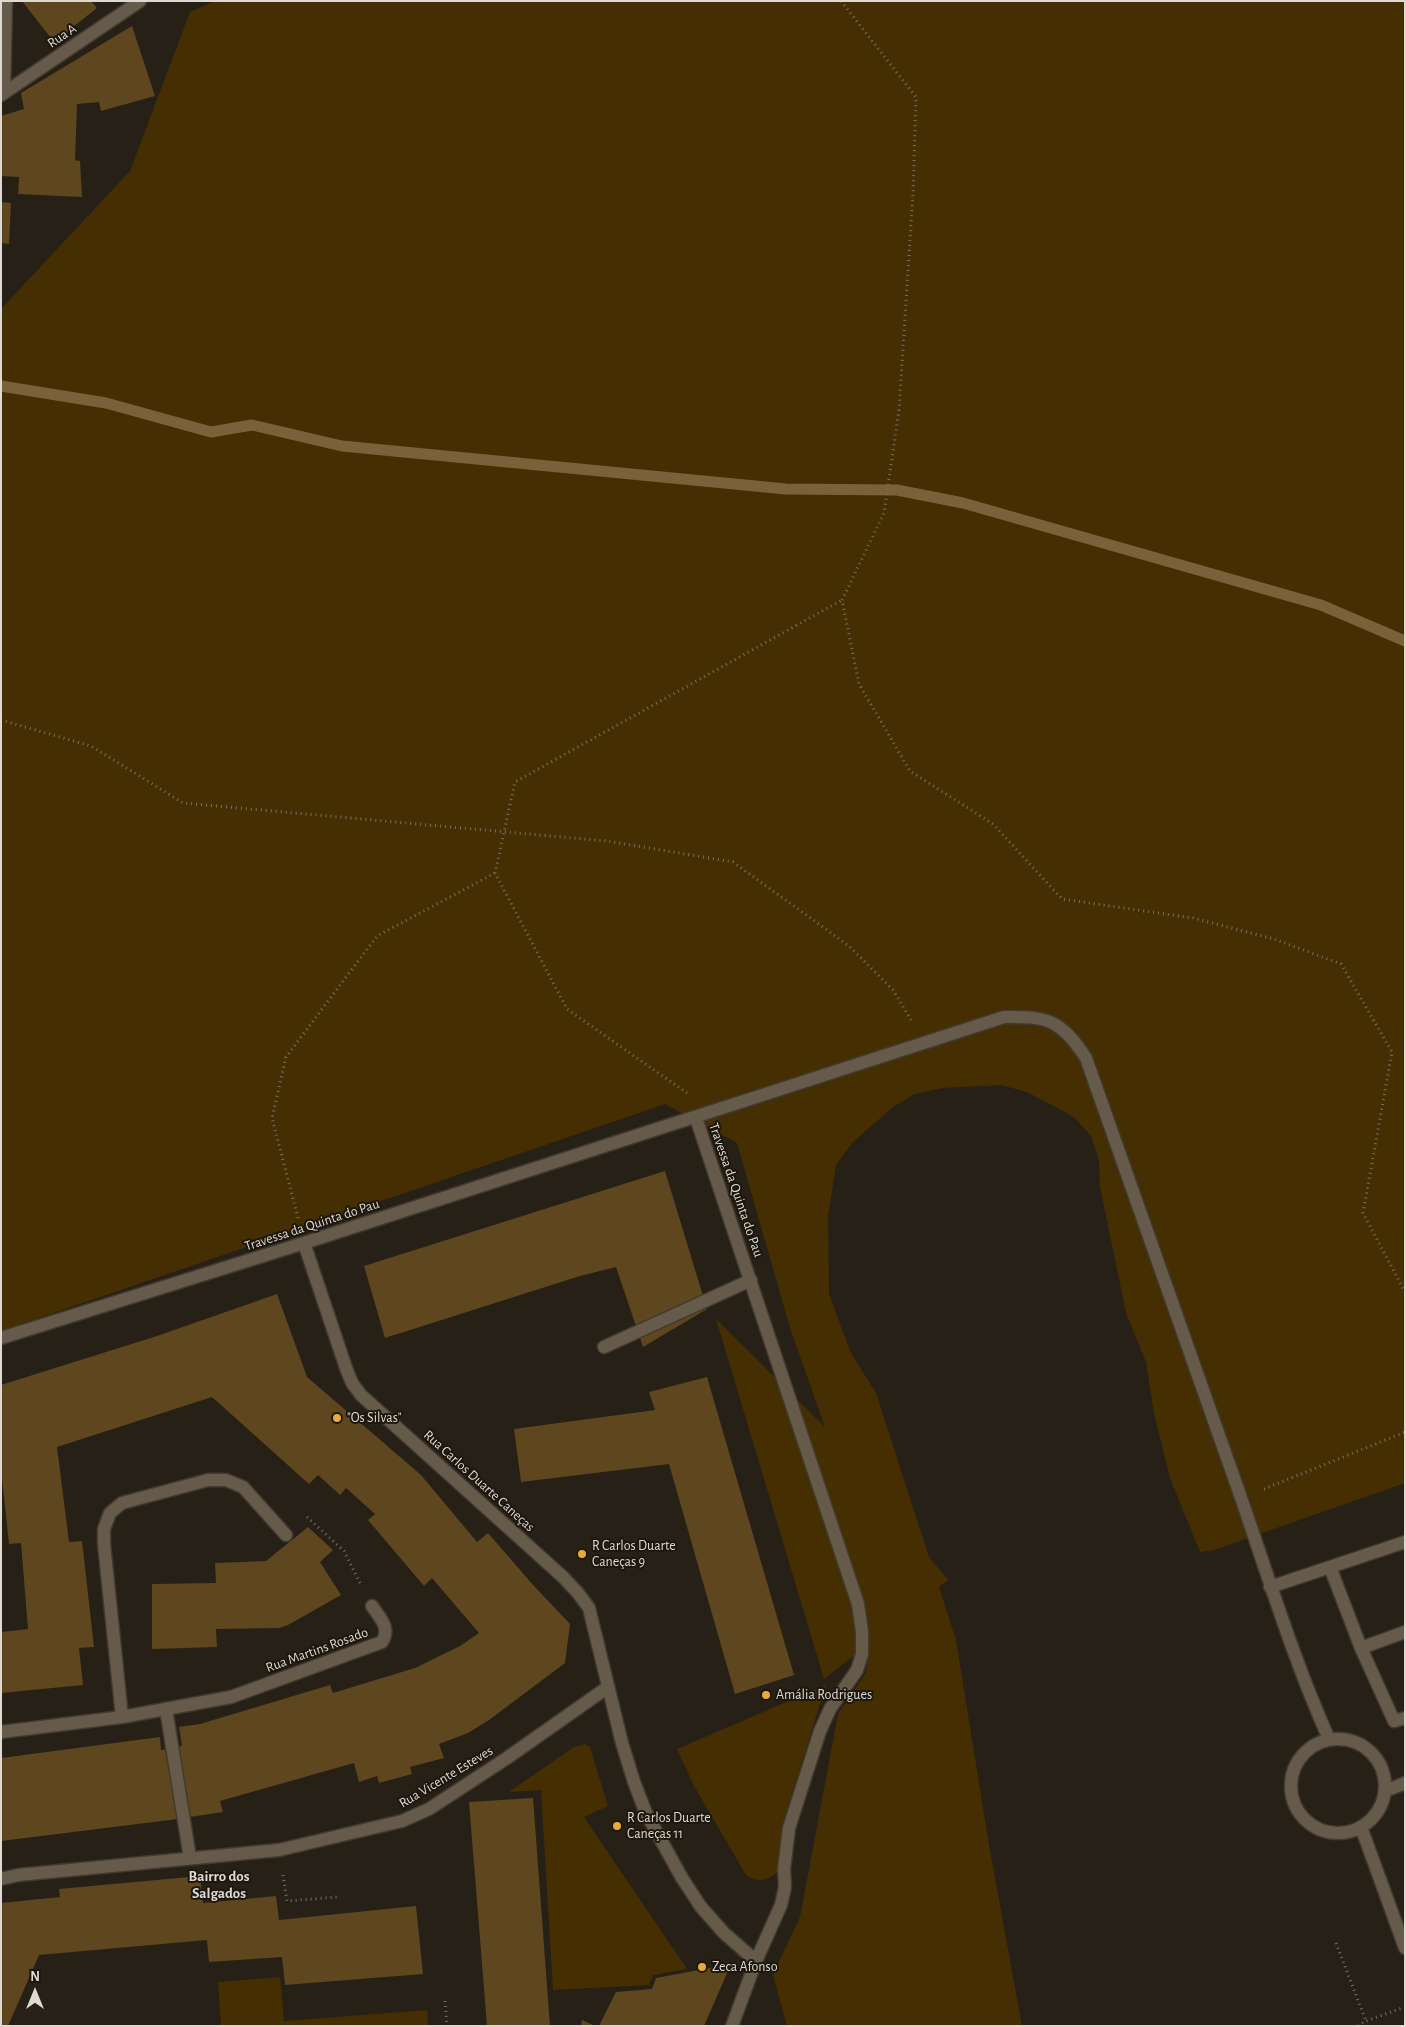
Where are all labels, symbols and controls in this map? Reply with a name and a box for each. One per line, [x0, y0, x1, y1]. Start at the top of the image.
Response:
street label: Rua A [44, 20, 80, 52]
street label: Travessa da Quinta do Pau [705, 1121, 767, 1259]
street label: Travessa da Quinta do Pau [242, 1195, 382, 1255]
place label: "Os Silvas" [347, 1410, 402, 1426]
marker: "Os Silvas" [331, 1412, 343, 1424]
street label: Rua Carlos Duarte Caneças [420, 1427, 538, 1535]
place label: R Carlos Duarte Caneças 9 [592, 1538, 676, 1570]
marker: R Carlos Duarte Caneças 9 [576, 1548, 588, 1560]
street label: Rua Martins Rosado [264, 1624, 370, 1676]
place label: Amália Rodrigues [776, 1687, 872, 1703]
marker: Amália Rodrigues [760, 1689, 772, 1701]
street label: Rua Vicente Esteves [396, 1742, 496, 1812]
place label: R Carlos Duarte Caneças 11 [627, 1810, 711, 1842]
marker: R Carlos Duarte Caneças 11 [611, 1820, 623, 1832]
district label: Bairro dos Salgados [189, 1867, 249, 1902]
place label: Zeca Afonso [712, 1959, 778, 1975]
marker: Zeca Afonso [696, 1961, 708, 1973]
north arrow [10, 1967, 60, 2017]
text: N [30, 1970, 40, 1984]

